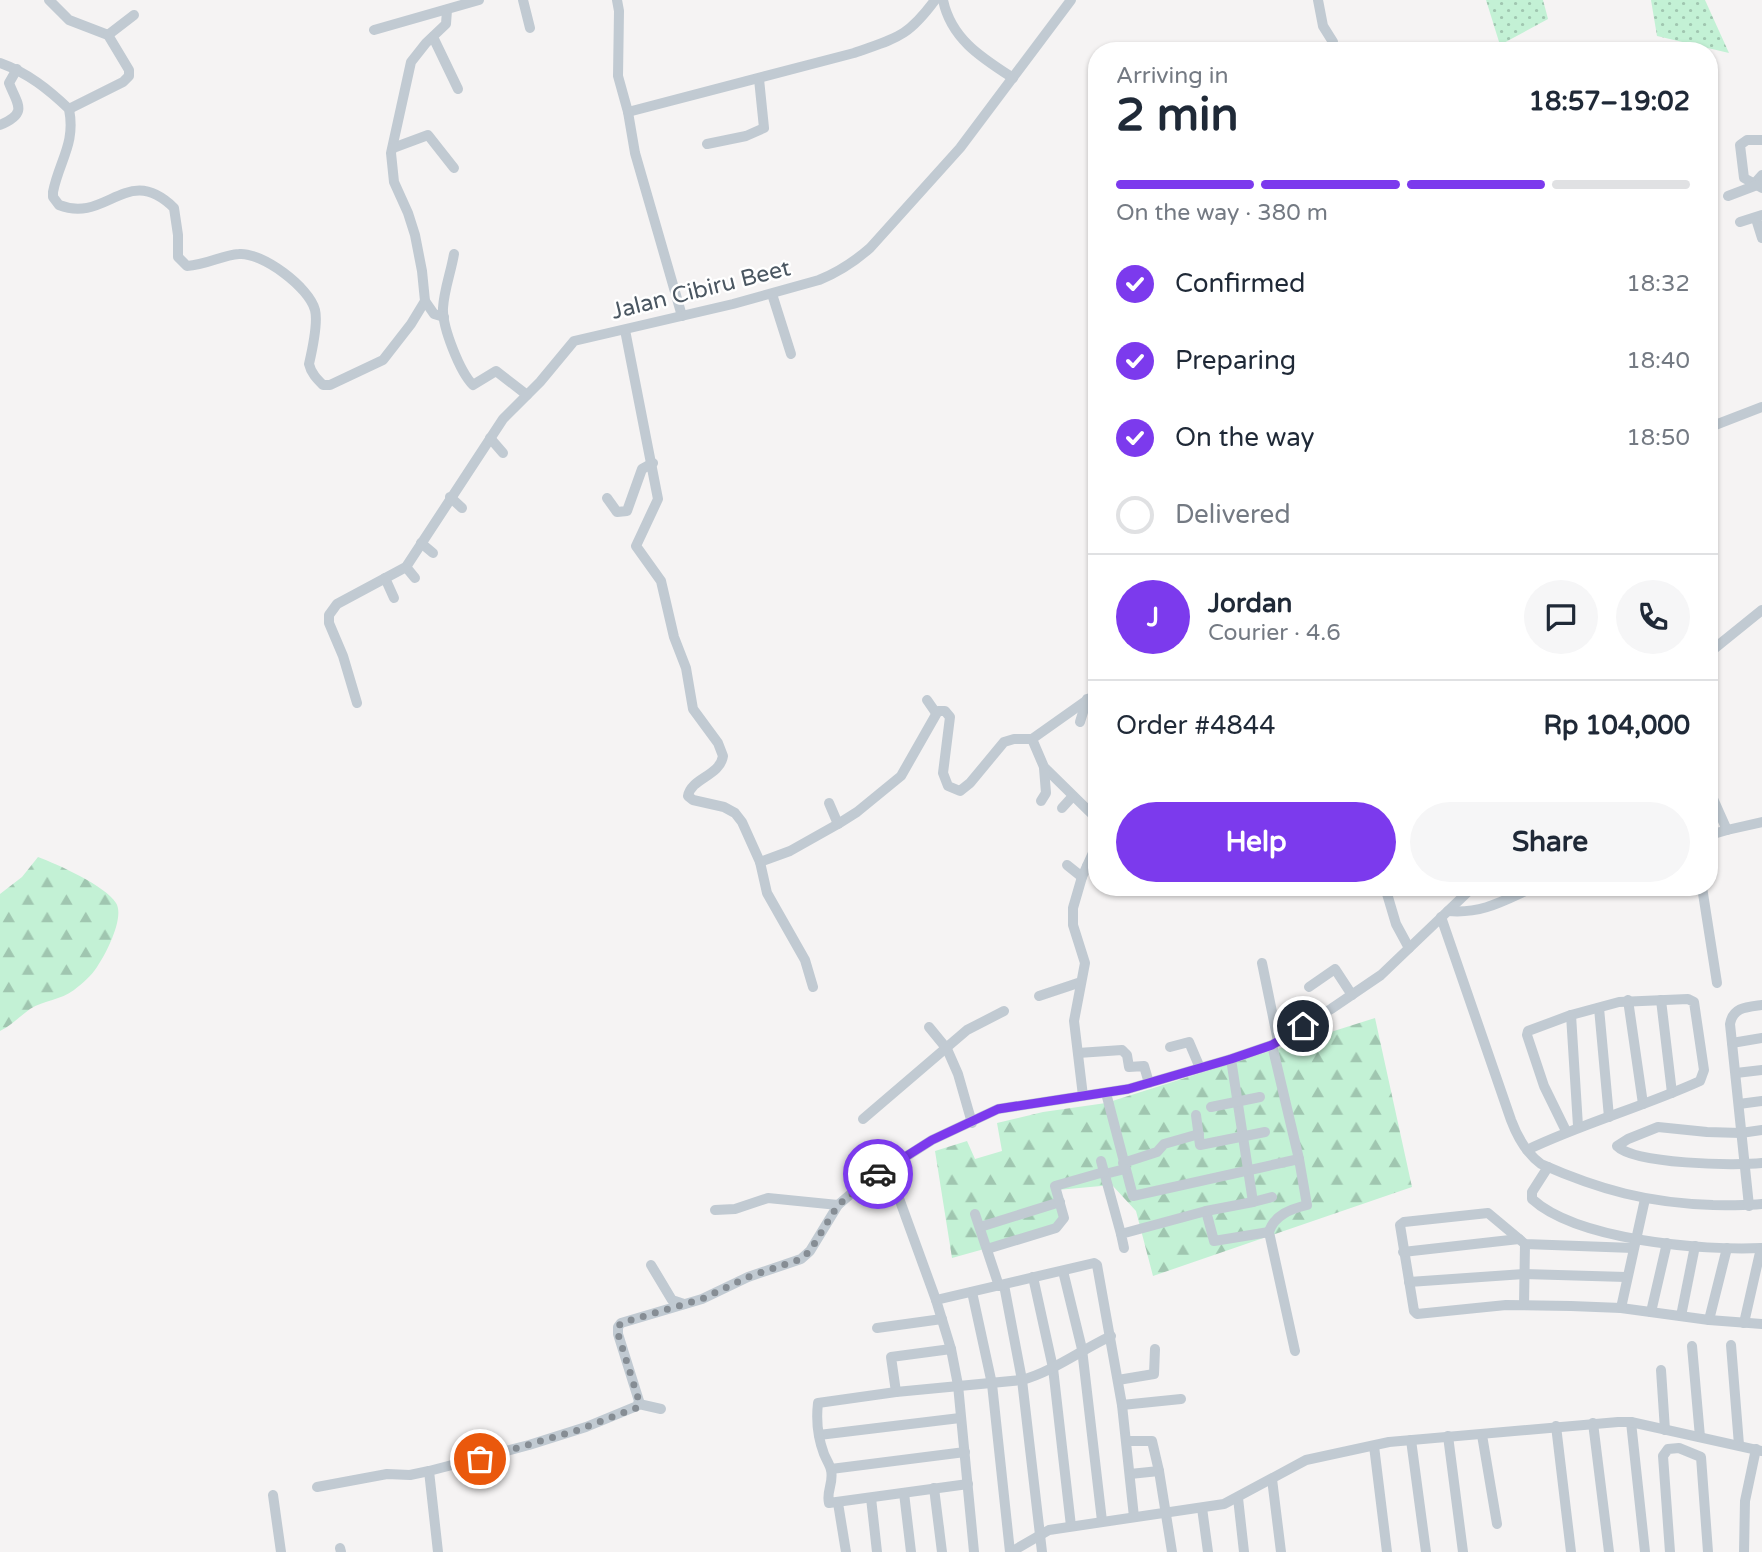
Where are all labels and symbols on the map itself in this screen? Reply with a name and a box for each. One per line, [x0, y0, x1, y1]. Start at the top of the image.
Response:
street label: Jalan Cibiru Beet [608, 254, 794, 326]
pin [1273, 996, 1333, 1056]
courier [843, 1139, 913, 1209]
pin [450, 1429, 510, 1489]

